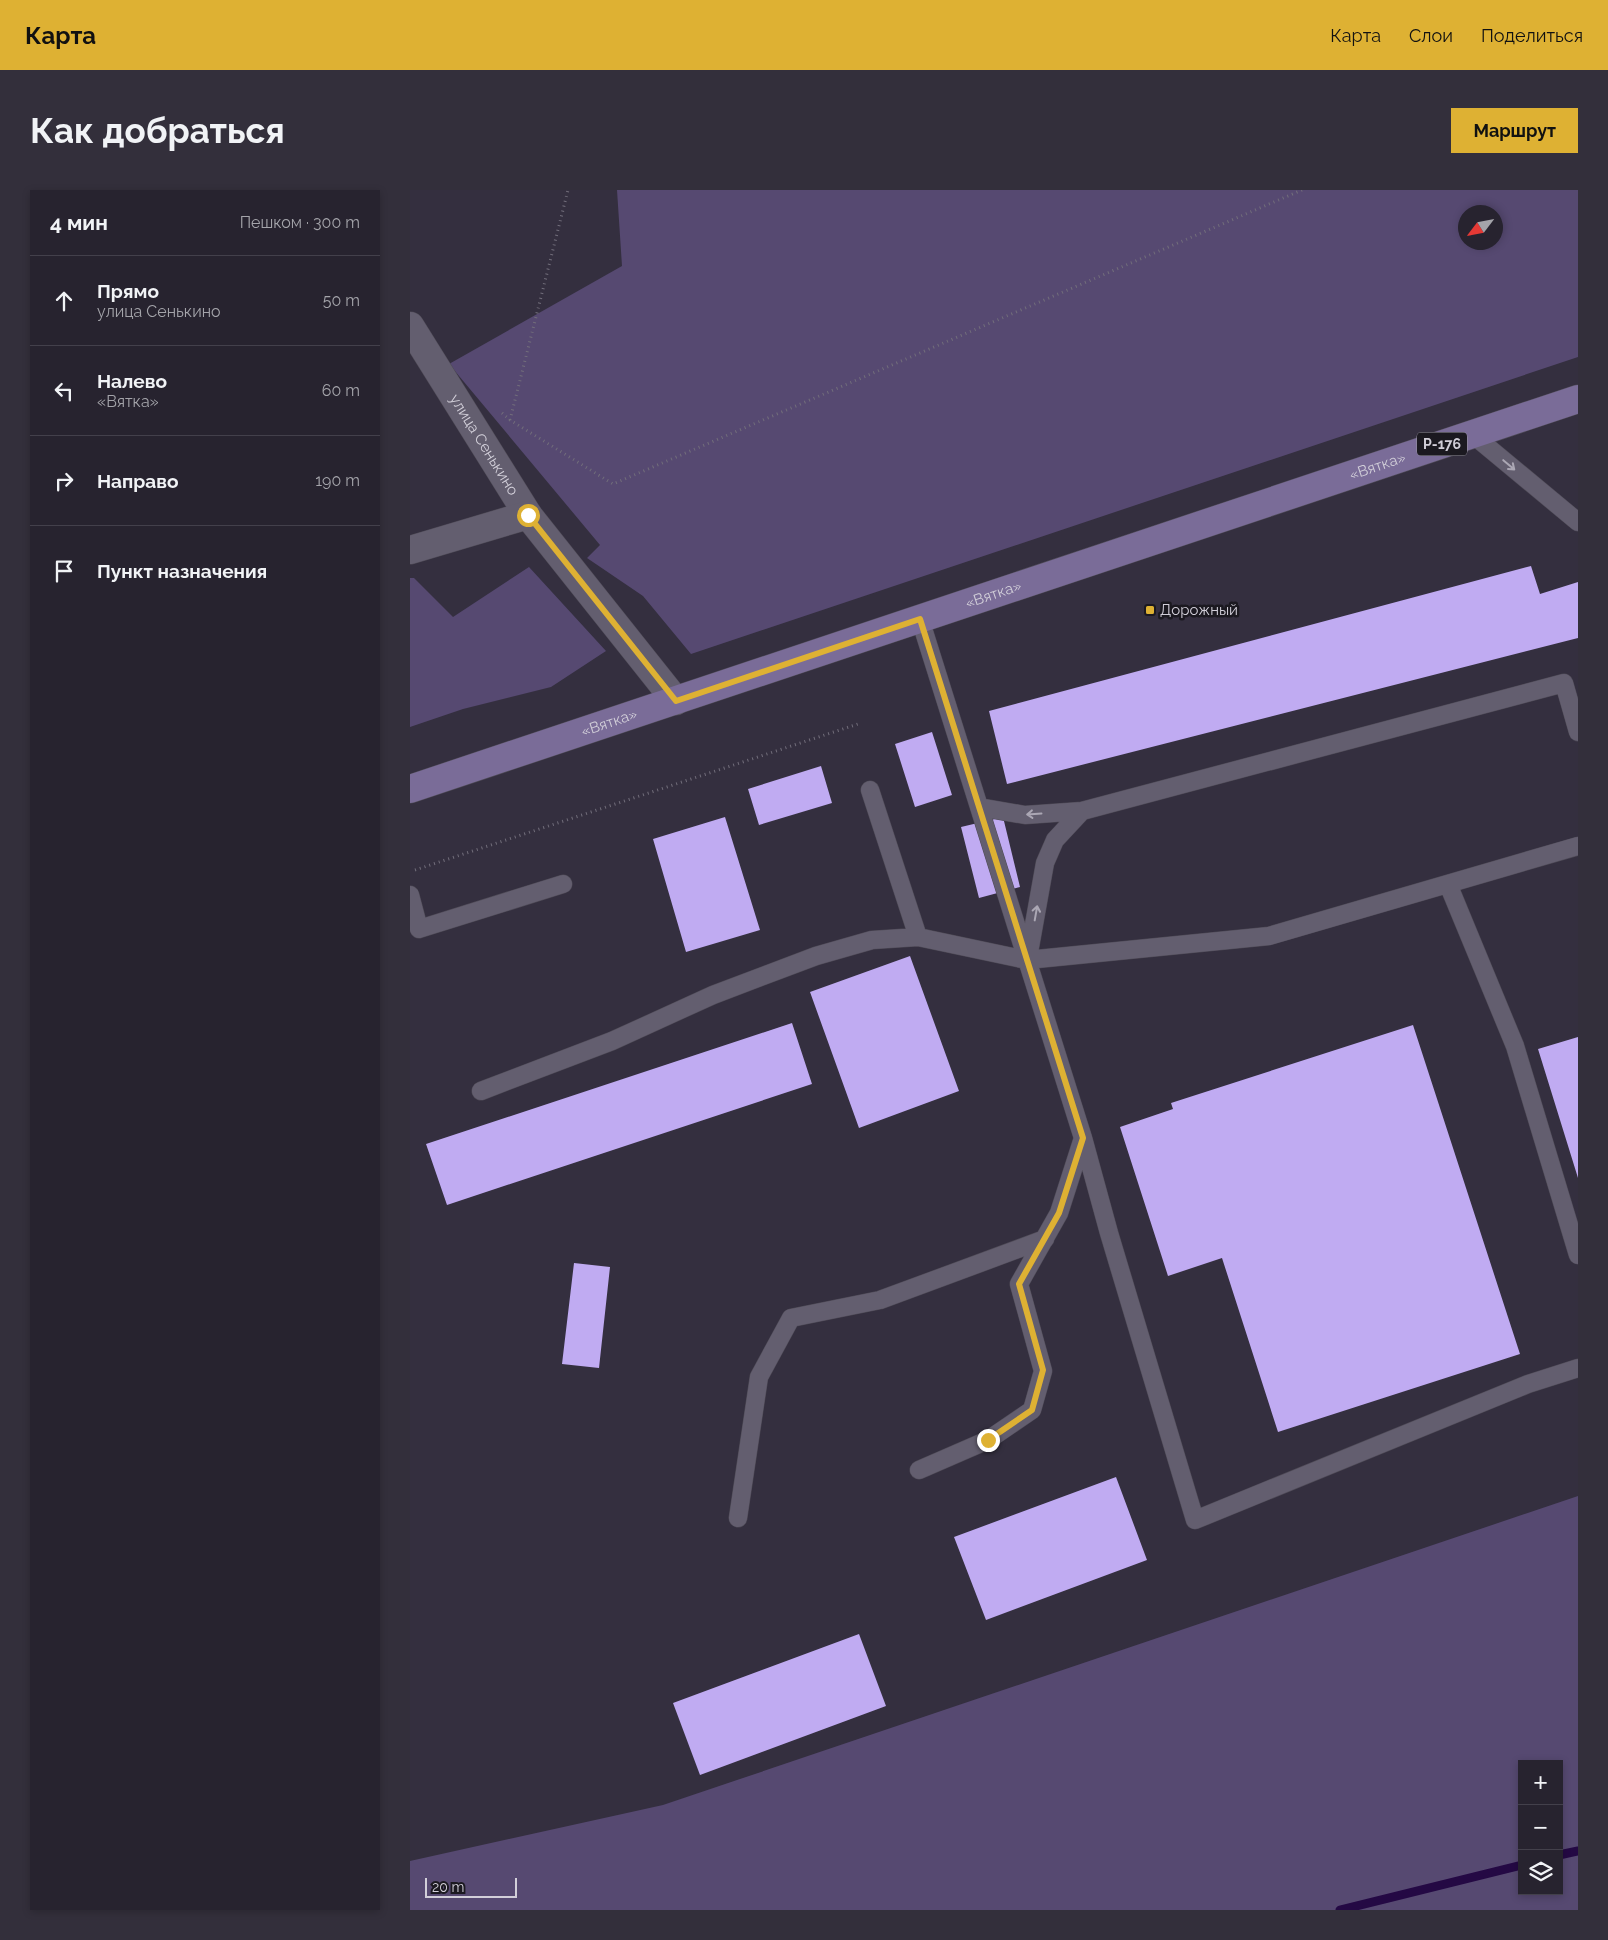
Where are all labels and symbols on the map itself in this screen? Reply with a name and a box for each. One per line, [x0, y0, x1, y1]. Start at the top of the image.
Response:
north arrow [1458, 205, 1503, 250]
street label: улица Сенькино [446, 391, 523, 499]
road number: Р-176 [1417, 432, 1467, 456]
street label: «Вятка» [1347, 448, 1408, 484]
one-way arrow [1502, 460, 1515, 471]
route start [517, 504, 540, 527]
street label: «Вятка» [963, 577, 1024, 612]
place label: Дорожный [1160, 601, 1238, 619]
marker: Дорожный [1144, 604, 1156, 616]
street label: «Вятка» [579, 705, 640, 740]
one-way arrow [1026, 809, 1042, 818]
one-way arrow [1032, 905, 1041, 921]
route end [977, 1429, 1000, 1452]
scale bar [425, 1875, 518, 1898]

